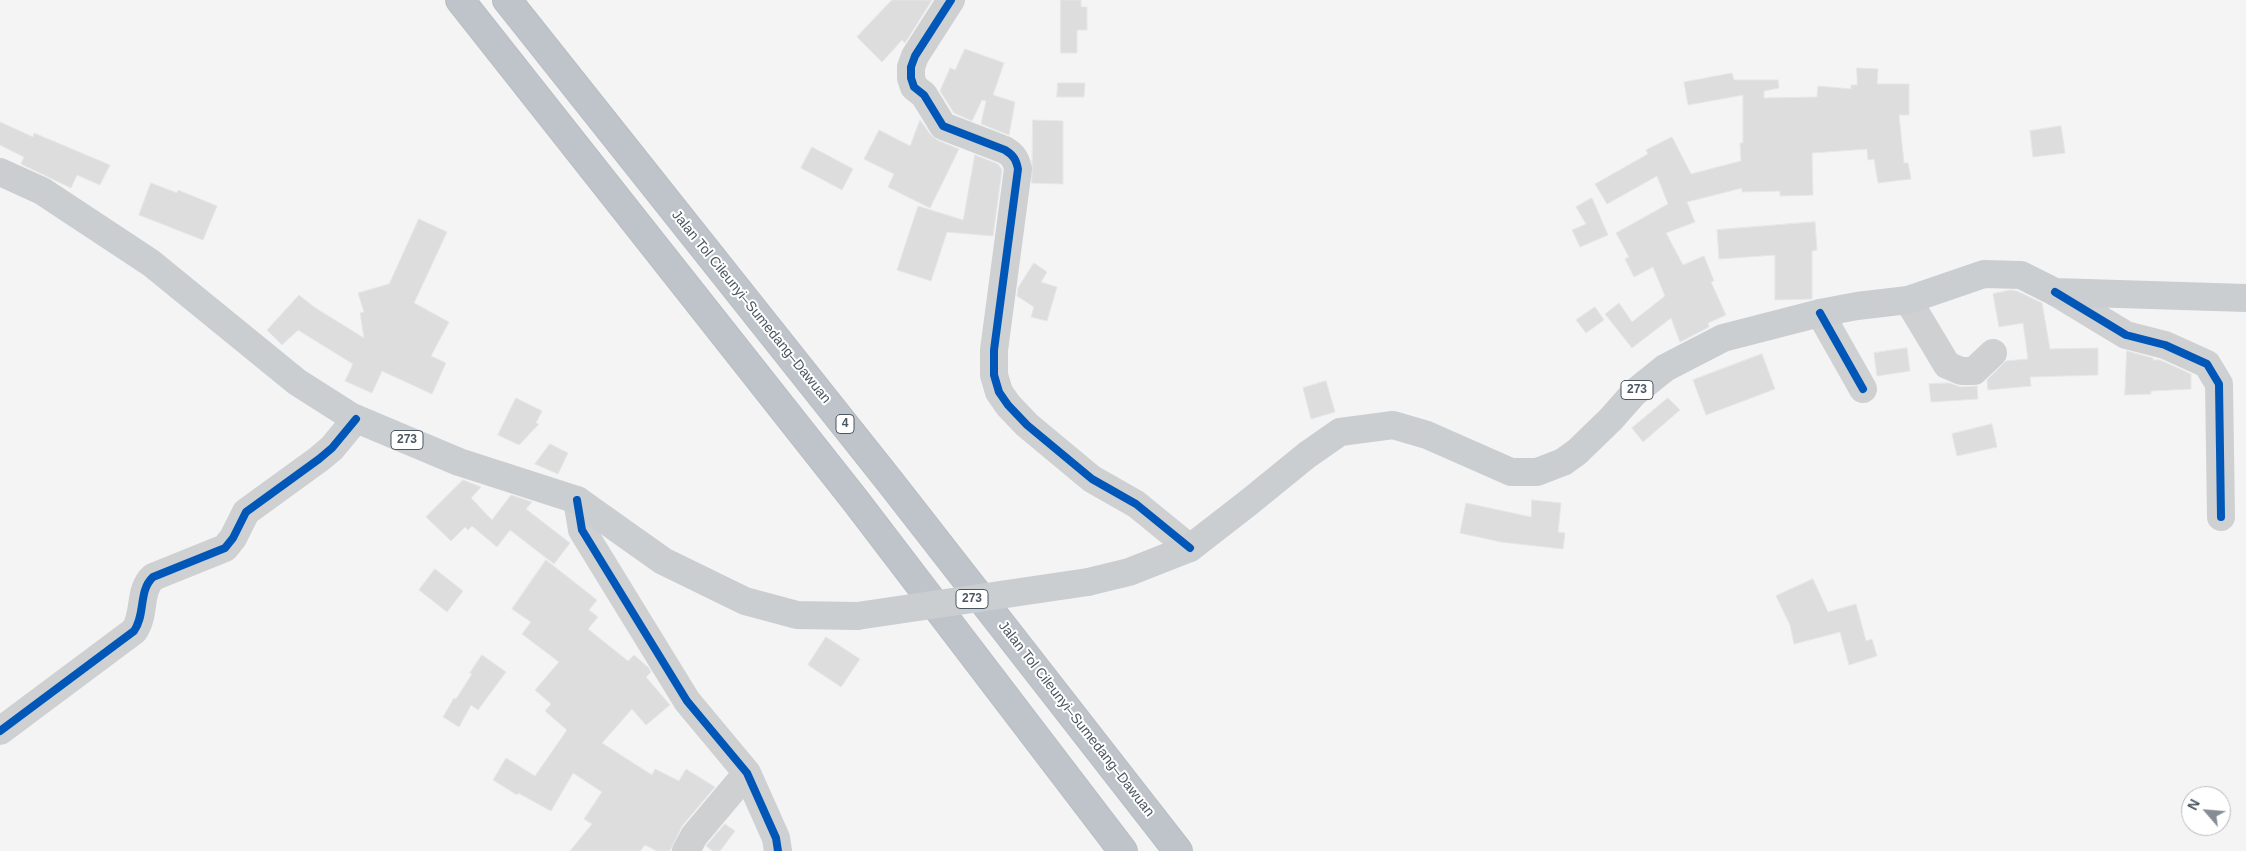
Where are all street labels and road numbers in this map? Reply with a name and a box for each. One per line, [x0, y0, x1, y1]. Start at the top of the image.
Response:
street label: Jalan Tol Cileunyi–Sumedang–Dawuan [668, 207, 834, 407]
road number: 273 [1621, 380, 1653, 400]
road number: 4 [836, 414, 854, 434]
road number: 273 [391, 430, 423, 450]
road number: 273 [956, 590, 988, 608]
street label: Jalan Tol Cileunyi–Sumedang–Dawuan [994, 618, 1158, 820]

